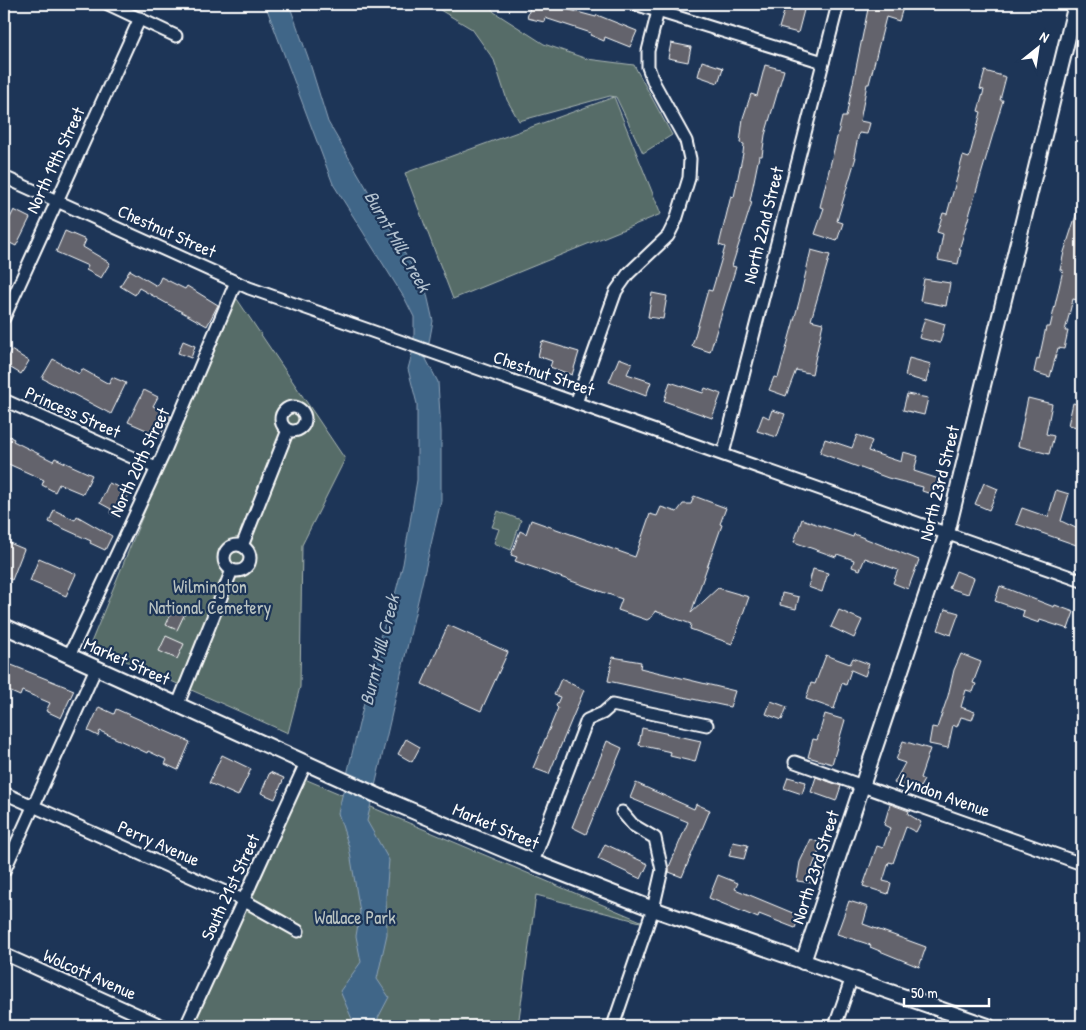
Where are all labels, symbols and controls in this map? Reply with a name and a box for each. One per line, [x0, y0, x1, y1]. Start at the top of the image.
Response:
north arrow [1014, 22, 1064, 72]
text: N [1037, 26, 1053, 47]
street label: North 19th Street [19, 102, 91, 217]
street label: North 22nd Street [736, 163, 790, 286]
water label: Burnt Mill Creek [359, 186, 439, 298]
street label: Chestnut Street [114, 198, 221, 264]
street label: Chestnut Street [490, 344, 599, 402]
street label: Princess Street [21, 380, 125, 444]
street label: North 20th Street [103, 403, 176, 521]
street label: North 23rd Street [913, 422, 966, 543]
park label: Wilmington National Cemetery [149, 574, 272, 620]
water label: Burnt Mill Creek [353, 590, 406, 708]
street label: Market Street [80, 631, 175, 691]
street label: Lyndon Avenue [896, 767, 994, 823]
street label: Market Street [449, 797, 544, 856]
street label: North 23rd Street [785, 806, 845, 927]
street label: Perry Avenue [114, 814, 204, 872]
street label: South 21st Street [194, 829, 266, 944]
park label: Wallace Park [314, 905, 396, 930]
street label: Wolcott Avenue [39, 942, 141, 1006]
scale bar [904, 975, 988, 1007]
text: 50 m [911, 982, 938, 1003]

